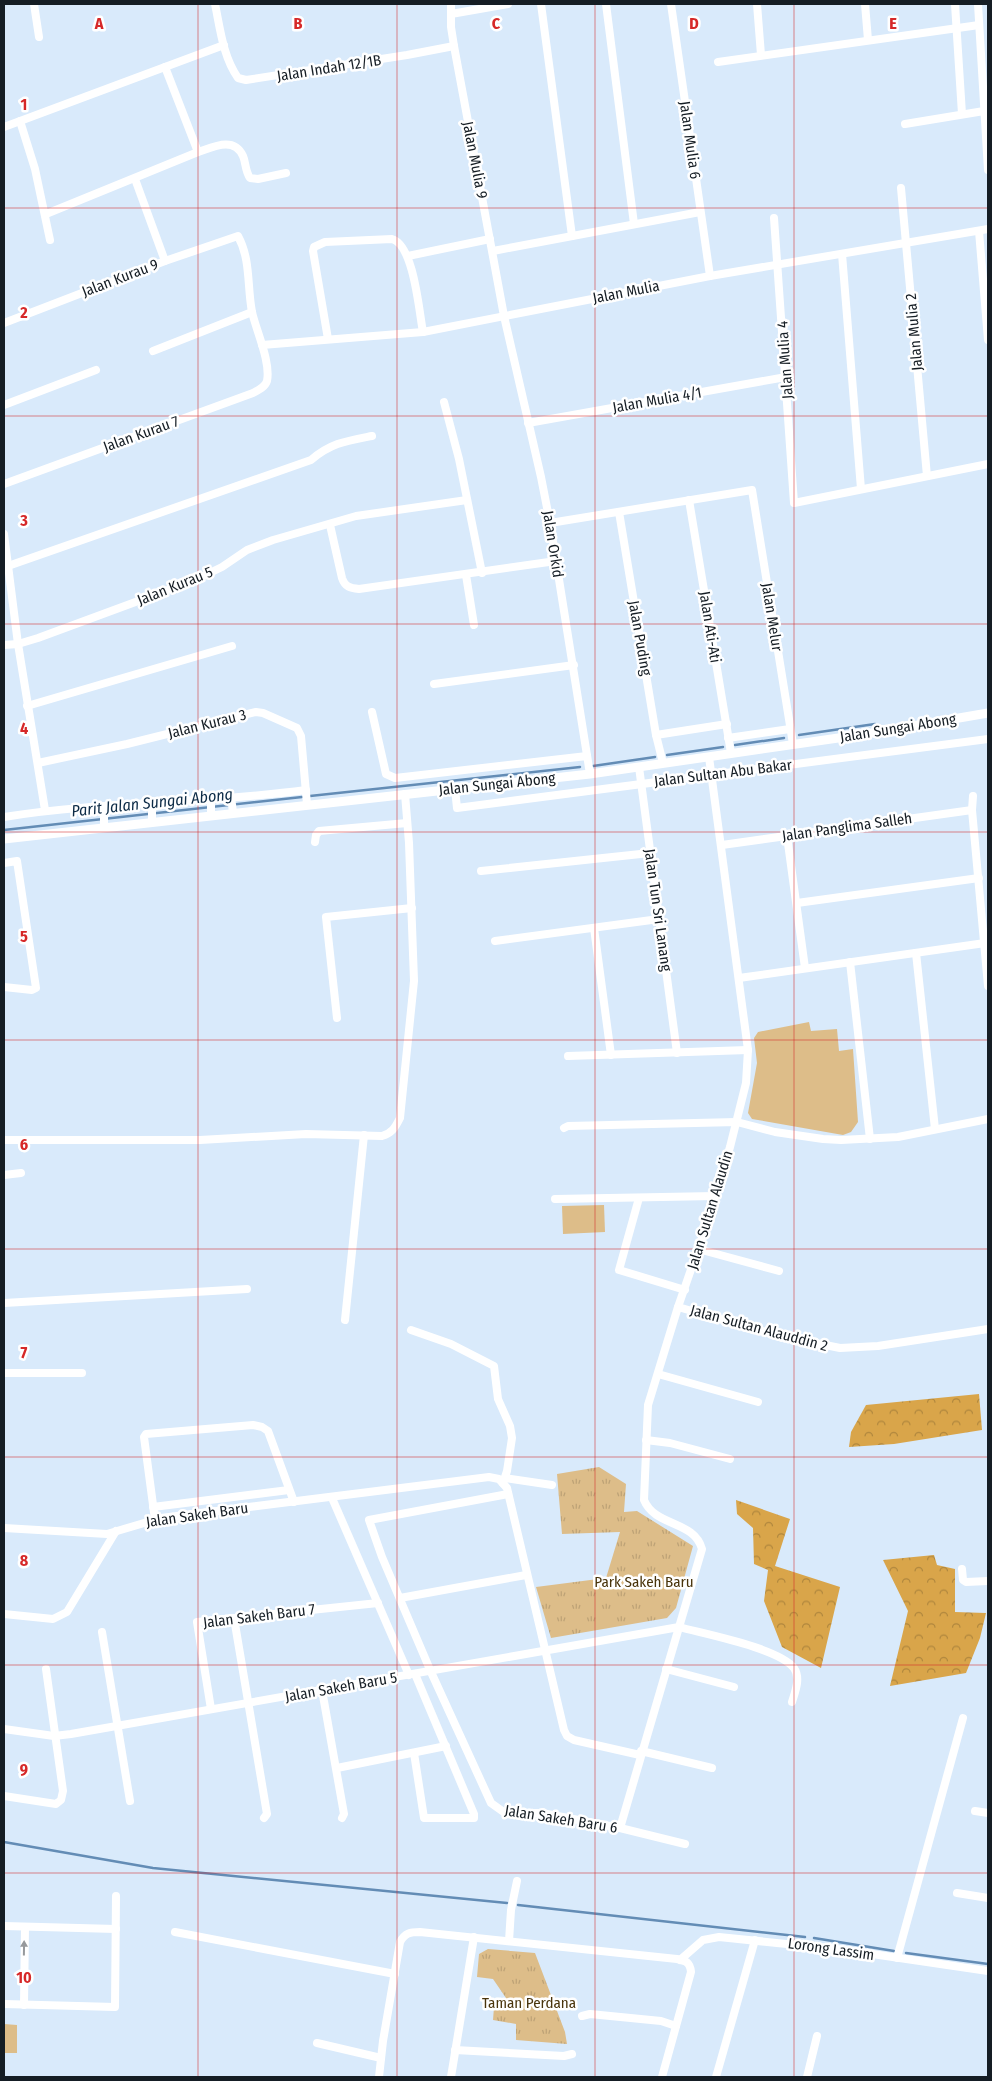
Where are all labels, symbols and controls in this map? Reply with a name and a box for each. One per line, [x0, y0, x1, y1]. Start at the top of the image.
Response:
text: A [94, 14, 104, 33]
text: B [294, 14, 303, 33]
text: C [492, 14, 501, 33]
text: D [689, 14, 699, 33]
text: E [889, 14, 897, 33]
street label: Jalan Indah 12/1B [276, 51, 382, 85]
text: 1 [21, 95, 27, 114]
street label: Jalan Mulia 6 [676, 100, 704, 180]
street label: Jalan Mulia 9 [459, 120, 491, 200]
street label: Jalan Kurau 9 [79, 255, 161, 301]
street label: Jalan Mulia [591, 277, 661, 307]
street label: Jalan Mulia 2 [902, 292, 926, 371]
text: 2 [19, 303, 28, 322]
street label: Jalan Mulia 4 [773, 320, 797, 400]
street label: Jalan Mulia 4/1 [611, 383, 703, 417]
street label: Jalan Kurau 7 [101, 412, 181, 456]
street label: Jalan Orkid [539, 509, 567, 579]
text: 3 [19, 511, 28, 530]
street label: Jalan Kurau 5 [135, 563, 216, 609]
street label: Jalan Melur [758, 581, 786, 653]
street label: Jalan Ati-Ati [695, 590, 725, 664]
street label: Jalan Puding [625, 599, 655, 677]
street label: Jalan Kurau 3 [166, 706, 248, 742]
street label: Jalan Sungai Abong [839, 710, 957, 746]
text: 4 [20, 719, 28, 738]
street label: Jalan Sultan Abu Bakar [653, 756, 794, 790]
street label: Jalan Sungai Abong [438, 769, 556, 799]
water label: Parit Jalan Sungai Abong [70, 785, 234, 820]
street label: Jalan Panglima Salleh [781, 809, 913, 845]
street label: Jalan Tun Sri Lanang [640, 848, 676, 972]
text: 5 [20, 927, 28, 946]
text: 6 [20, 1135, 28, 1154]
street label: Jalan Sultan Alaudin [683, 1148, 737, 1272]
street label: Jalan Sultan Alauddin 2 [688, 1301, 830, 1355]
text: 7 [21, 1343, 28, 1362]
street label: Jalan Sakeh Baru [145, 1499, 249, 1531]
text: 8 [20, 1551, 29, 1570]
park label: Park Sakeh Baru [594, 1573, 694, 1591]
street label: Jalan Sakeh Baru 7 [202, 1600, 316, 1632]
street label: Jalan Sakeh Baru 5 [284, 1668, 399, 1706]
text: 9 [20, 1760, 28, 1779]
street label: Jalan Sakeh Baru 6 [503, 1801, 619, 1837]
street label: Lorong Lassim [787, 1934, 875, 1964]
one-way arrow [20, 1940, 28, 1956]
text: 10 [16, 1968, 32, 1987]
park label: Taman Perdana [482, 1994, 576, 2012]

